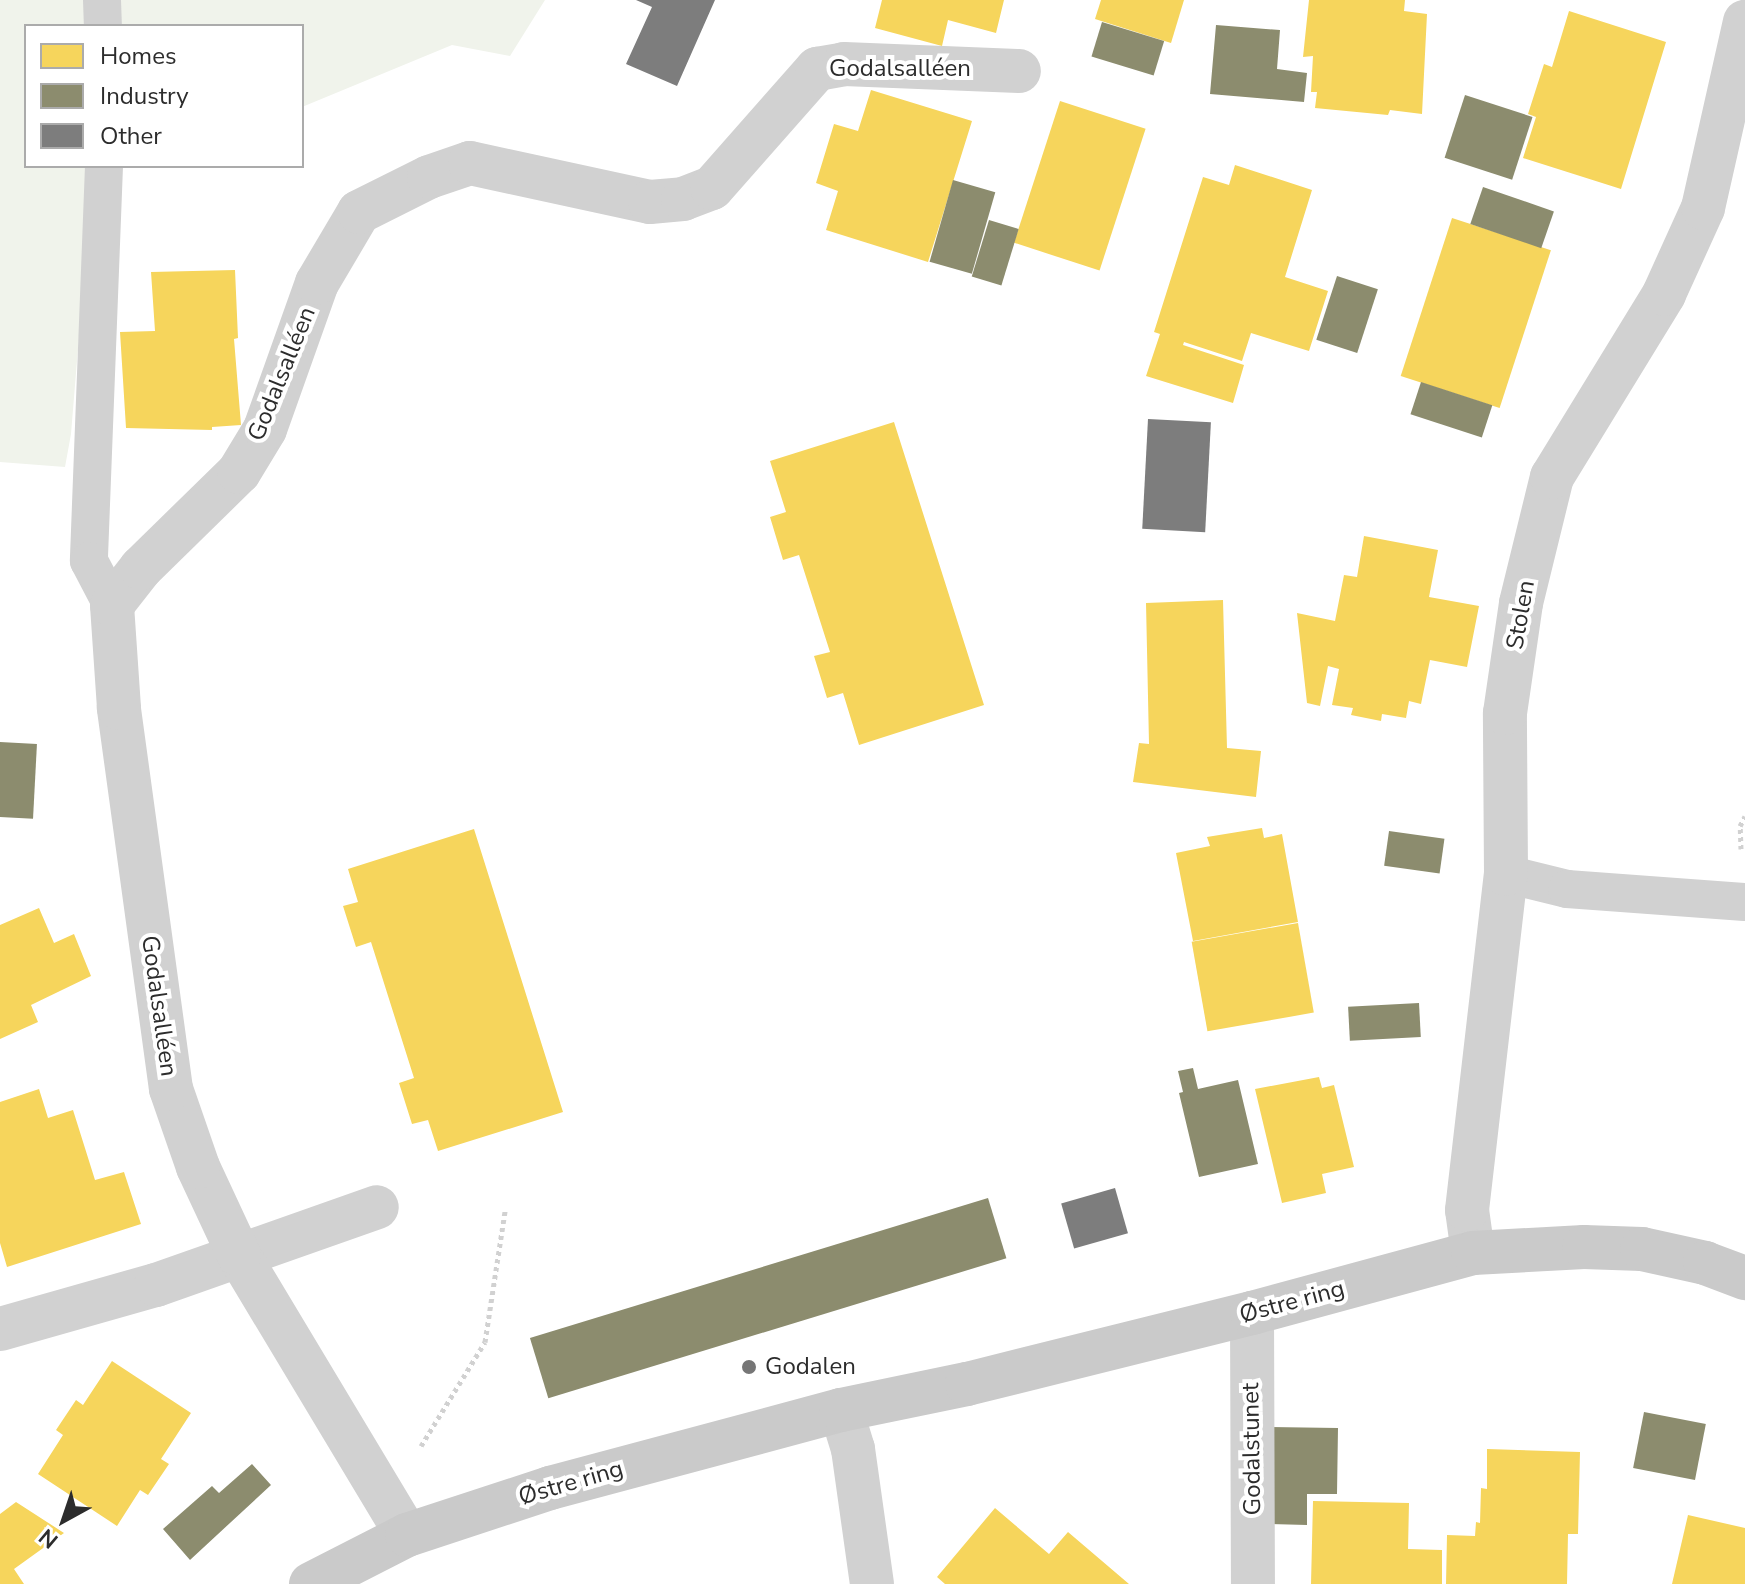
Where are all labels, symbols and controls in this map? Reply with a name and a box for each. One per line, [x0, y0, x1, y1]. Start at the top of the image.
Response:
legend [24, 24, 304, 168]
text: Homes [100, 40, 176, 72]
street label: Godalsalléen [829, 55, 971, 83]
text: Industry [100, 80, 189, 112]
text: Other [100, 120, 162, 152]
street label: Godalsalléen [242, 303, 322, 445]
street label: Stolen [1501, 578, 1541, 652]
street label: Godalsalléen [135, 934, 183, 1078]
street label: Østre ring [1236, 1274, 1348, 1330]
place label: Godalen [765, 1353, 856, 1381]
marker: Godalen [740, 1358, 758, 1376]
street label: Godalstunet [1236, 1382, 1268, 1516]
street label: Østre ring [515, 1454, 627, 1512]
north arrow [24, 1480, 104, 1560]
text: N [33, 1522, 65, 1555]

